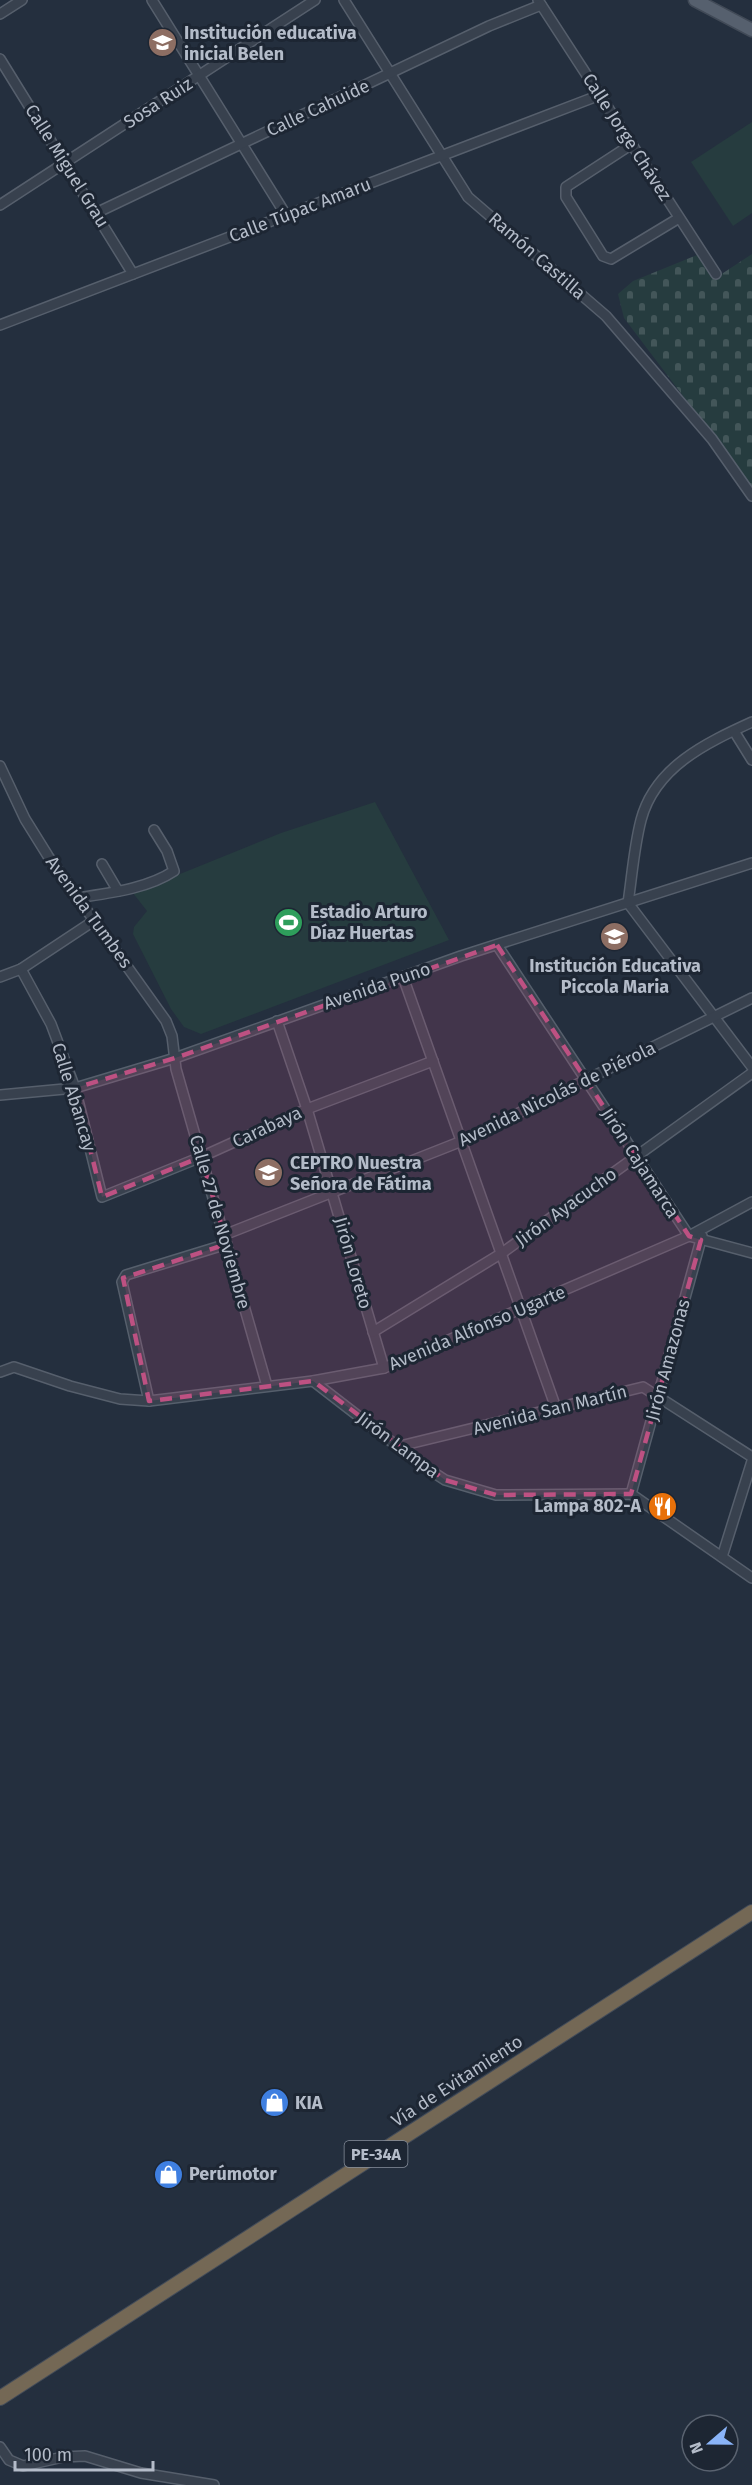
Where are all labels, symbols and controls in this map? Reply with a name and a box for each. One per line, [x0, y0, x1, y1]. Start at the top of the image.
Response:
place label: Institución educativa inicial Belen [184, 22, 357, 65]
school or university icon: Institución educativa inicial Belen [147, 27, 179, 59]
street label: Calle Jorge Chávez [578, 69, 676, 205]
street label: Sosa Ruiz [120, 73, 197, 133]
street label: Calle Cahuide [263, 75, 373, 141]
street label: Calle Miguel Grau [20, 100, 114, 232]
street label: Calle Túpac Amaru [226, 173, 374, 247]
street label: Ramón Castilla [484, 208, 590, 304]
street label: Avenida Tumbes [41, 852, 137, 972]
place label: Estadio Arturo Díaz Huertas [310, 901, 428, 944]
sports icon: Estadio Arturo Díaz Huertas [273, 906, 305, 938]
school or university icon: Institución Educativa Piccola Maria [599, 921, 631, 953]
place label: Institución Educativa Piccola Maria [529, 955, 701, 998]
street label: Avenida Puno [321, 957, 433, 1015]
street label: Avenida Nicolás de Piérola [455, 1037, 659, 1151]
street label: Calle Abancay [47, 1040, 101, 1154]
street label: Carabaya [229, 1101, 305, 1153]
street label: Jirón Cajamarca [596, 1104, 684, 1222]
street label: Calle 27 de Noviembre [185, 1132, 255, 1312]
place label: CEPTRO Nuestra Señora de Fátima [290, 1152, 432, 1195]
school or university icon: CEPTRO Nuestra Señora de Fátima [253, 1157, 285, 1189]
street label: Jirón Ayacucho [511, 1163, 621, 1251]
street label: Jirón Loreto [329, 1214, 377, 1312]
street label: Avenida Alfonso Ugarte [385, 1281, 569, 1375]
street label: Jirón Amazonas [641, 1297, 695, 1423]
street label: Avenida San Martín [471, 1380, 629, 1440]
street label: Jirón Lampa [353, 1407, 443, 1483]
restaurant icon: Lampa 802-A [646, 1490, 678, 1522]
place label: Lampa 802-A [534, 1495, 641, 1517]
street label: Vía de Evitamiento [387, 2030, 527, 2132]
shop icon: KIA [258, 2087, 290, 2119]
place label: KIA [295, 2092, 323, 2114]
road number: PE-34A [344, 2141, 407, 2167]
shop icon: Perúmotor [152, 2158, 184, 2190]
place label: Perúmotor [189, 2163, 278, 2185]
north arrow [680, 2413, 740, 2473]
scale bar [15, 2434, 153, 2472]
text: N [686, 2440, 707, 2456]
text: 100 m [24, 2444, 72, 2466]

